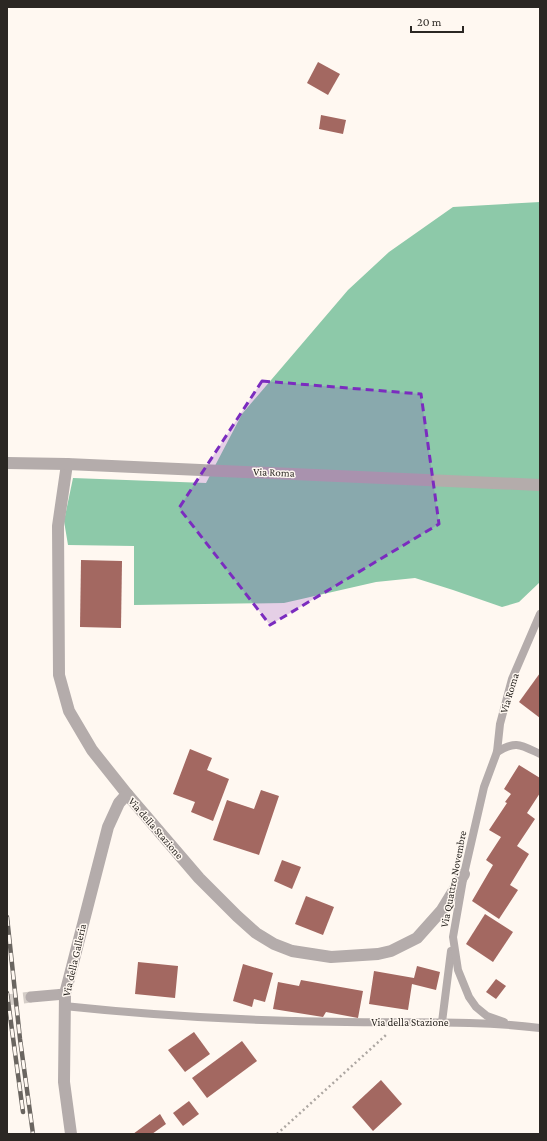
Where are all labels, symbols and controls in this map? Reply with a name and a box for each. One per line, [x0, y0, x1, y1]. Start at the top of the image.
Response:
scale bar [411, 8, 463, 34]
text: 20 m [417, 15, 442, 29]
street label: Via Roma [253, 465, 295, 479]
street label: Via Roma [497, 671, 521, 715]
street label: Via della Stazione [126, 795, 186, 861]
street label: Via Quattro Novembre [438, 829, 468, 928]
street label: Via della Galleria [60, 922, 88, 998]
street label: Via della Stazione [371, 1016, 449, 1028]

